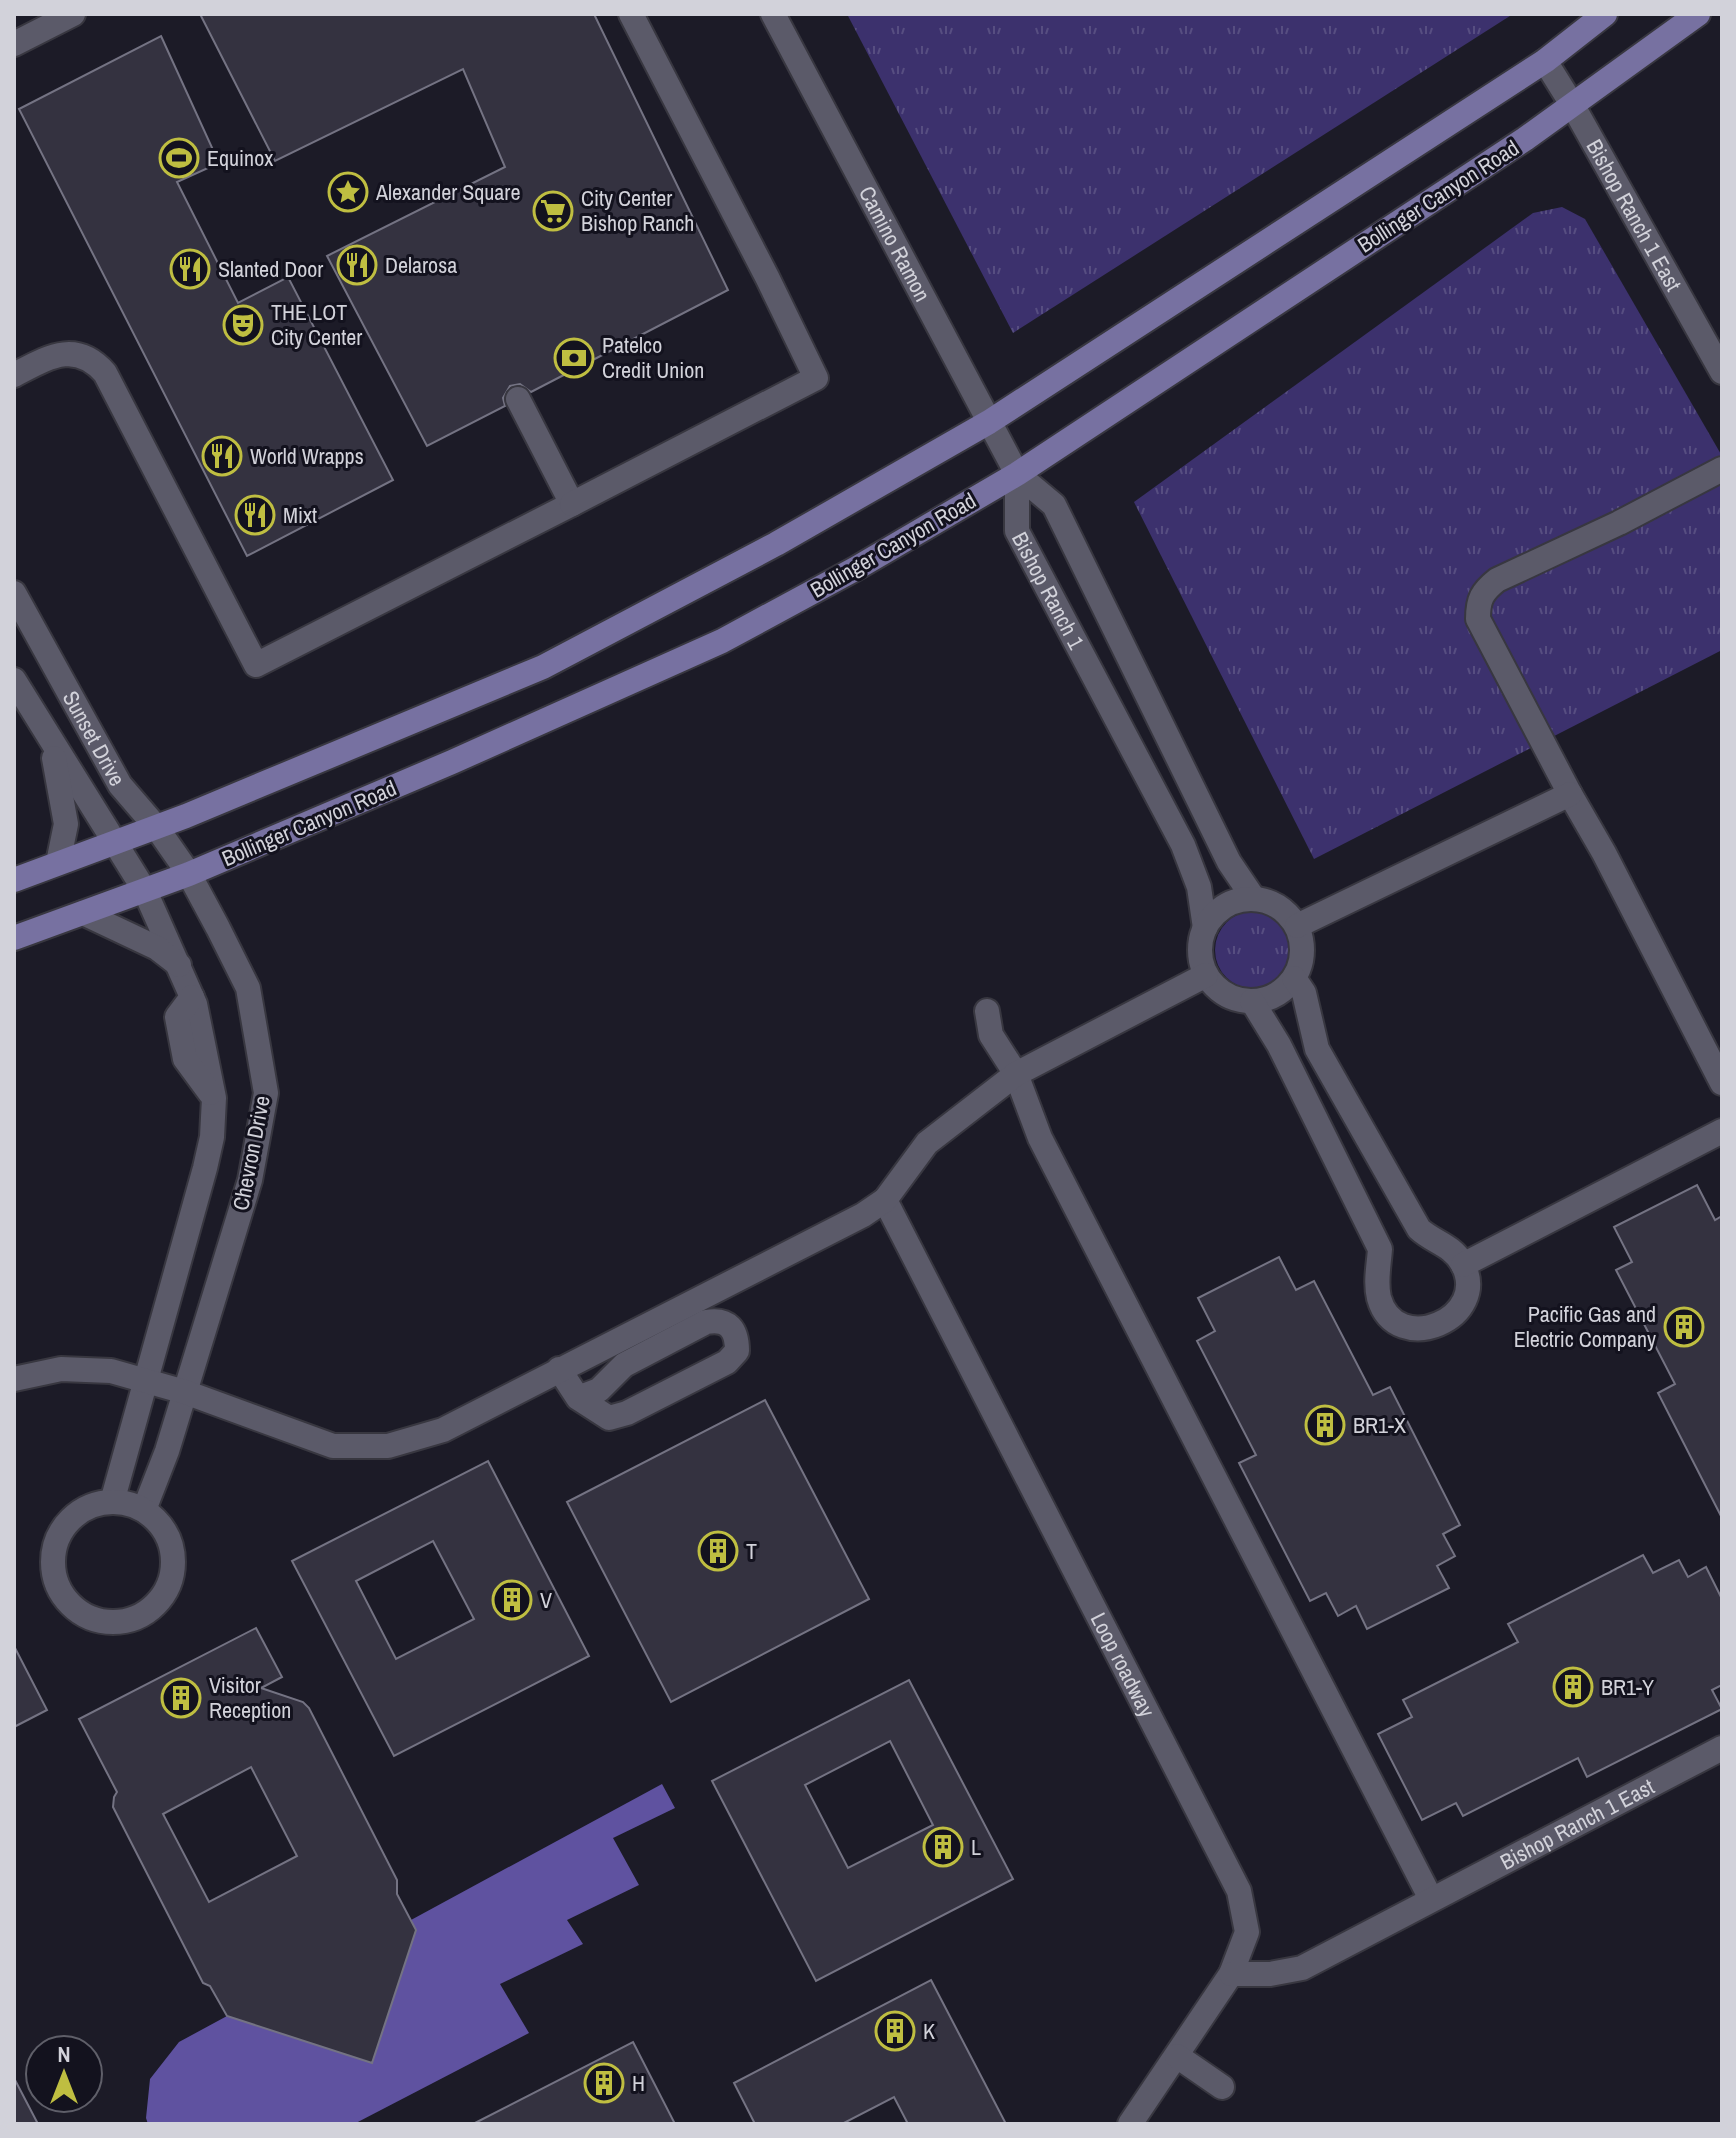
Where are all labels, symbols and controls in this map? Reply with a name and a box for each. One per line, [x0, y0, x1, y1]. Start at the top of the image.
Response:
street label: Bollinger Canyon Road [1352, 133, 1524, 259]
street label: Bishop Ranch 1 East [1580, 134, 1689, 296]
sports icon: Equinox [158, 137, 200, 179]
place label: Equinox [207, 143, 273, 173]
place icon: Alexander Square [327, 171, 369, 213]
place label: Alexander Square [375, 177, 520, 207]
street label: Camino Ramon [852, 181, 938, 307]
place label: City Center Bishop Ranch [581, 183, 694, 238]
supermarket icon: City Center Bishop Ranch [532, 190, 574, 232]
restaurant icon: Delarosa [336, 244, 378, 286]
restaurant icon: Slanted Door [169, 248, 211, 290]
place label: Delarosa [385, 250, 457, 280]
place label: Slanted Door [218, 254, 323, 284]
place label: THE LOT City Center [271, 297, 362, 352]
theatre icon: THE LOT City Center [222, 304, 264, 346]
place label: Patelco Credit Union [602, 330, 704, 385]
bank icon: Patelco Credit Union [553, 337, 595, 379]
restaurant icon: World Wrapps [201, 435, 243, 477]
place label: World Wrapps [250, 441, 364, 471]
street label: Bollinger Canyon Road [805, 485, 981, 605]
restaurant icon: Mixt [234, 494, 276, 536]
place label: Mixt [283, 500, 317, 530]
street label: Bishop Ranch 1 [1005, 526, 1092, 654]
street label: Sunset Drive [56, 685, 133, 791]
street label: Bollinger Canyon Road [217, 773, 401, 873]
street label: Chevron Drive [225, 1093, 277, 1213]
place label: Pacific Gas and Electric Company [1514, 1299, 1656, 1354]
building icon: Pacific Gas and Electric Company [1663, 1306, 1705, 1348]
building icon: BR1-X [1304, 1404, 1346, 1446]
place label: BR1-X [1353, 1410, 1406, 1440]
building icon: T [697, 1530, 739, 1572]
place label: T [746, 1536, 757, 1566]
building icon: V [491, 1579, 533, 1621]
place label: V [540, 1585, 552, 1615]
street label: Loop roadway [1084, 1607, 1162, 1722]
building icon: BR1-Y [1552, 1666, 1594, 1708]
place label: Visitor Reception [209, 1670, 291, 1725]
place label: BR1-Y [1601, 1672, 1654, 1702]
building icon: Visitor Reception [160, 1677, 202, 1719]
street label: Bishop Ranch 1 East [1495, 1771, 1659, 1877]
building icon: L [922, 1826, 964, 1868]
place label: L [971, 1832, 981, 1862]
building icon: K [874, 2010, 916, 2052]
place label: K [923, 2016, 935, 2046]
north arrow [24, 2034, 104, 2114]
text: N [57, 2039, 71, 2069]
building icon: H [583, 2062, 625, 2104]
place label: H [632, 2068, 645, 2098]

